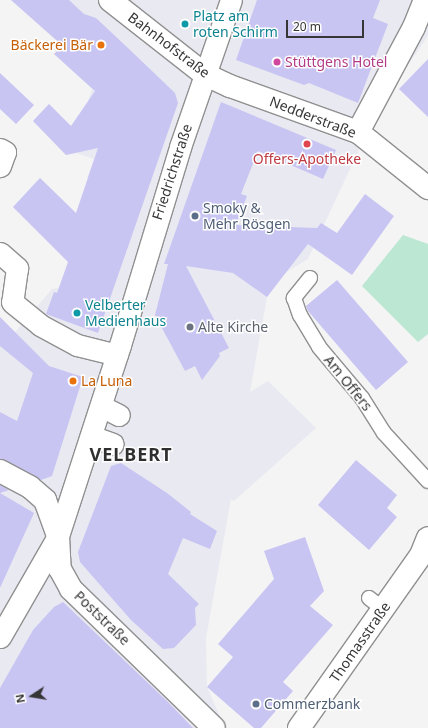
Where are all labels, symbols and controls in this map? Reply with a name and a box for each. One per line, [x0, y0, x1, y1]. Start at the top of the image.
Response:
place label: Platz am roten Schirm [193, 8, 278, 40]
street label: Bahnhofstraße [125, 9, 213, 81]
scale bar [288, 12, 366, 38]
text: 20 m [293, 18, 321, 35]
marker: Platz am roten Schirm [180, 19, 190, 29]
place label: Bäckerei Bär [11, 37, 93, 53]
marker: Bäckerei Bär [96, 40, 106, 50]
place label: Stüttgens Hotel [285, 54, 387, 70]
marker: Stüttgens Hotel [272, 57, 282, 67]
street label: Nedderstraße [267, 93, 359, 141]
street label: Friedrichstraße [149, 122, 195, 222]
marker: Offers-Apotheke [302, 139, 312, 149]
place label: Offers-Apotheke [253, 151, 361, 167]
place label: Smoky & Mehr Rösgen [203, 200, 291, 232]
marker: Smoky & Mehr Rösgen [190, 211, 200, 221]
place label: Velberter Medienhaus [85, 297, 166, 330]
marker: Velberter Medienhaus [72, 308, 82, 318]
place label: Alte Kirche [198, 319, 268, 335]
marker: Alte Kirche [185, 322, 195, 332]
street label: Am Offers [321, 352, 375, 414]
place label: La Luna [81, 373, 132, 389]
marker: La Luna [68, 376, 78, 386]
district label: VELBERT [89, 443, 173, 465]
street label: Poststraße [71, 587, 133, 649]
street label: Thomasstraße [326, 599, 394, 685]
north arrow [12, 676, 52, 716]
text: N [12, 693, 28, 705]
place label: Commerzbank [264, 696, 360, 712]
marker: Commerzbank [251, 699, 261, 709]

